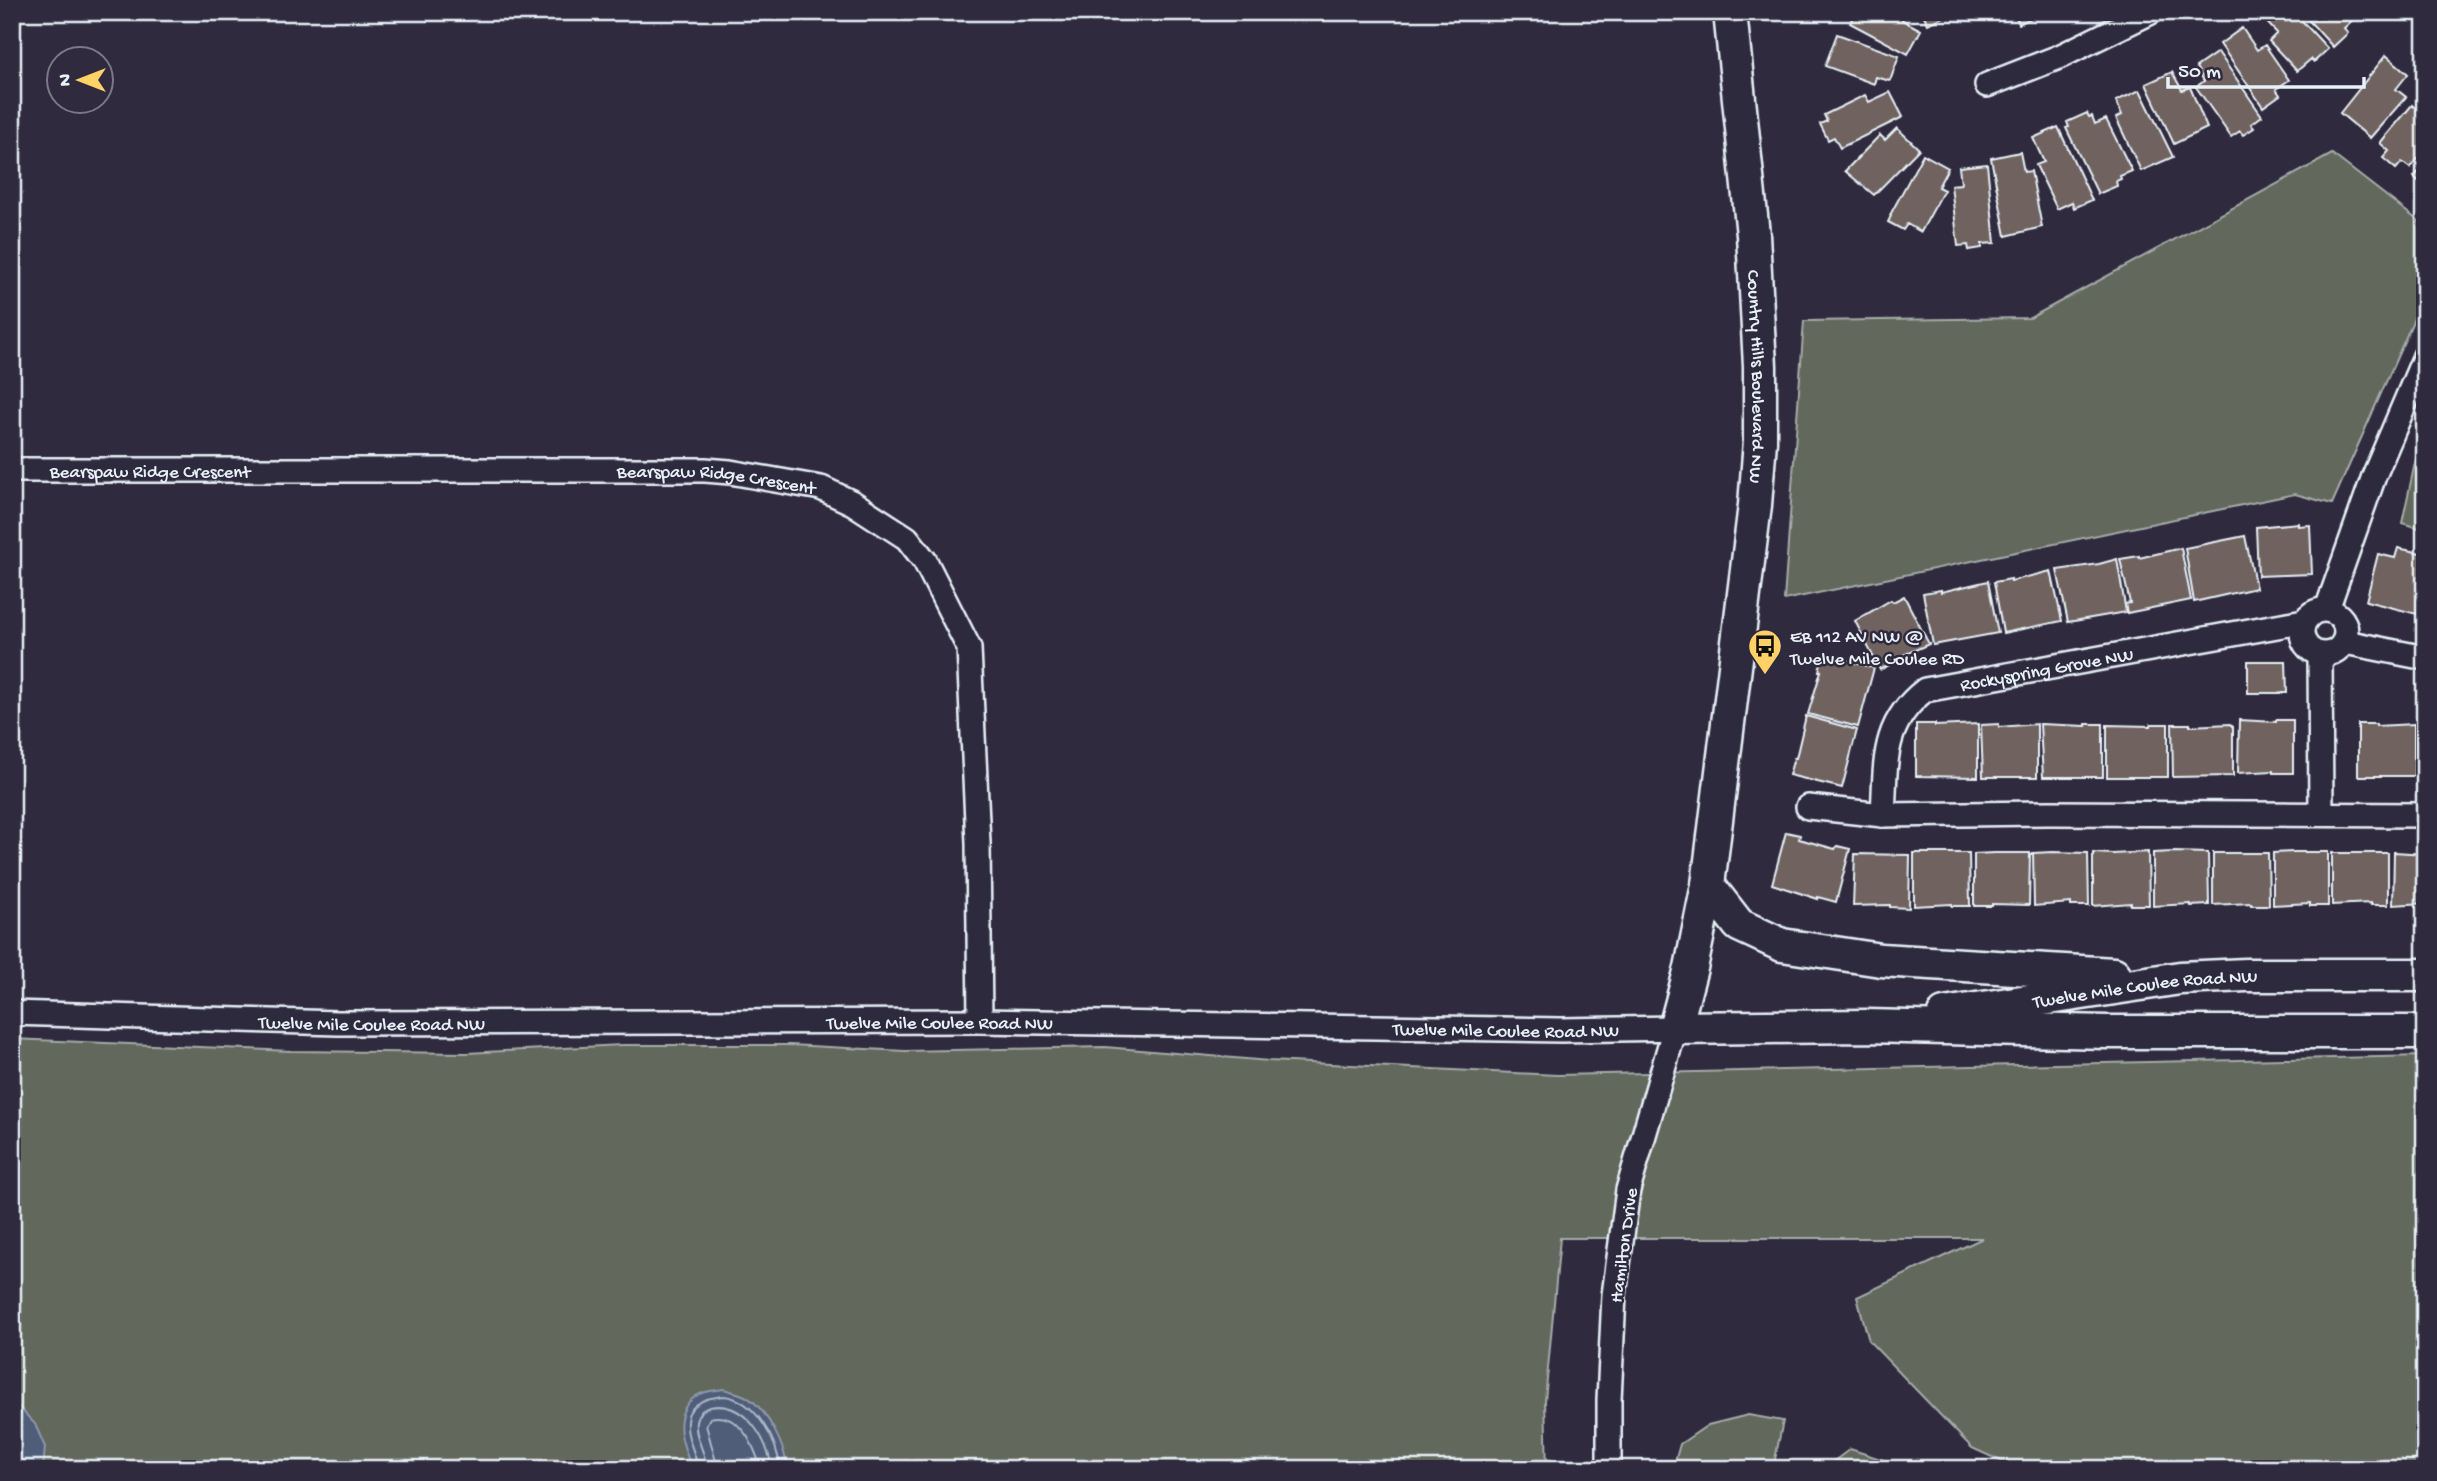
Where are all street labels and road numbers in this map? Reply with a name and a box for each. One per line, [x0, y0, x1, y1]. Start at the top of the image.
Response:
street label: Country Hills Boulevard NW [1740, 269, 1768, 484]
street label: Bearspaw Ridge Crescent [49, 462, 252, 485]
street label: Bearspaw Ridge Crescent [616, 462, 819, 502]
street label: Rockyspring Grove NW [1959, 644, 2136, 698]
street label: Twelve Mile Coulee Road NW [2030, 967, 2257, 1015]
street label: Twelve Mile Coulee Road NW [257, 1013, 485, 1038]
street label: Twelve Mile Coulee Road NW [826, 1013, 1053, 1037]
street label: Twelve Mile Coulee Road NW [1391, 1019, 1619, 1045]
street label: Hamilton Drive [1606, 1186, 1645, 1304]

